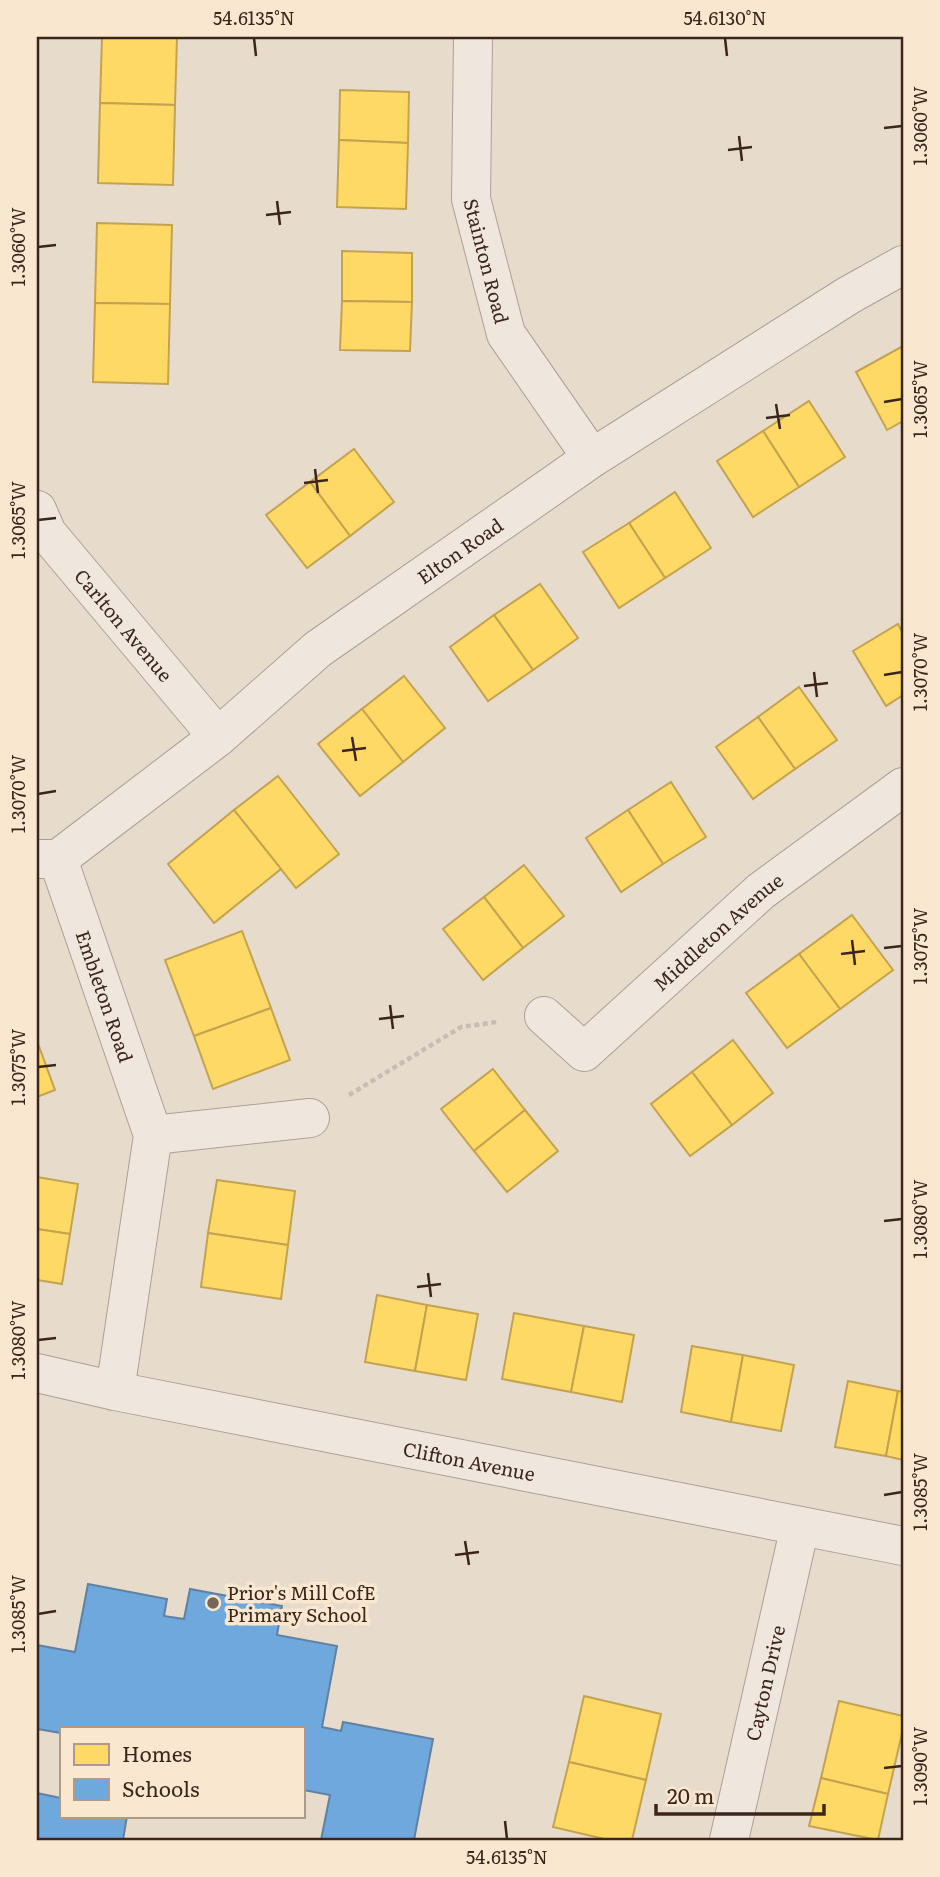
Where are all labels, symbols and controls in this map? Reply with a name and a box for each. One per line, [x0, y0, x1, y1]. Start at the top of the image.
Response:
text: 54.6135°N [213, 4, 295, 31]
text: 54.6130°N [683, 4, 767, 31]
text: 1.3060°W [906, 86, 933, 166]
street label: Stainton Road [457, 195, 517, 327]
text: 1.3060°W [4, 207, 31, 287]
text: 1.3065°W [906, 360, 933, 438]
text: 1.3065°W [4, 481, 31, 559]
street label: Elton Road [411, 510, 509, 590]
street label: Carlton Avenue [68, 562, 180, 688]
text: 1.3070°W [906, 632, 933, 711]
text: 1.3070°W [4, 754, 31, 833]
street label: Middleton Avenue [647, 866, 789, 997]
text: 1.3075°W [906, 907, 933, 984]
street label: Embleton Road [69, 926, 141, 1066]
text: 1.3075°W [4, 1028, 31, 1105]
text: 1.3080°W [906, 1179, 933, 1259]
text: 1.3080°W [4, 1300, 31, 1380]
street label: Clifton Avenue [401, 1434, 538, 1487]
text: 1.3085°W [906, 1453, 933, 1531]
text: 1.3085°W [4, 1575, 31, 1653]
place label: Prior's Mill CofE Primary School [227, 1578, 376, 1628]
marker: Prior's Mill CofE Primary School [205, 1595, 221, 1611]
street label: Cayton Drive [738, 1622, 791, 1744]
text: 1.3090°W [906, 1726, 933, 1805]
legend [60, 1727, 304, 1818]
text: Homes [122, 1737, 192, 1768]
text: Schools [122, 1772, 200, 1803]
scale bar [656, 1772, 824, 1816]
text: 20 m [667, 1779, 714, 1810]
text: 54.6135°N [466, 1843, 548, 1870]

